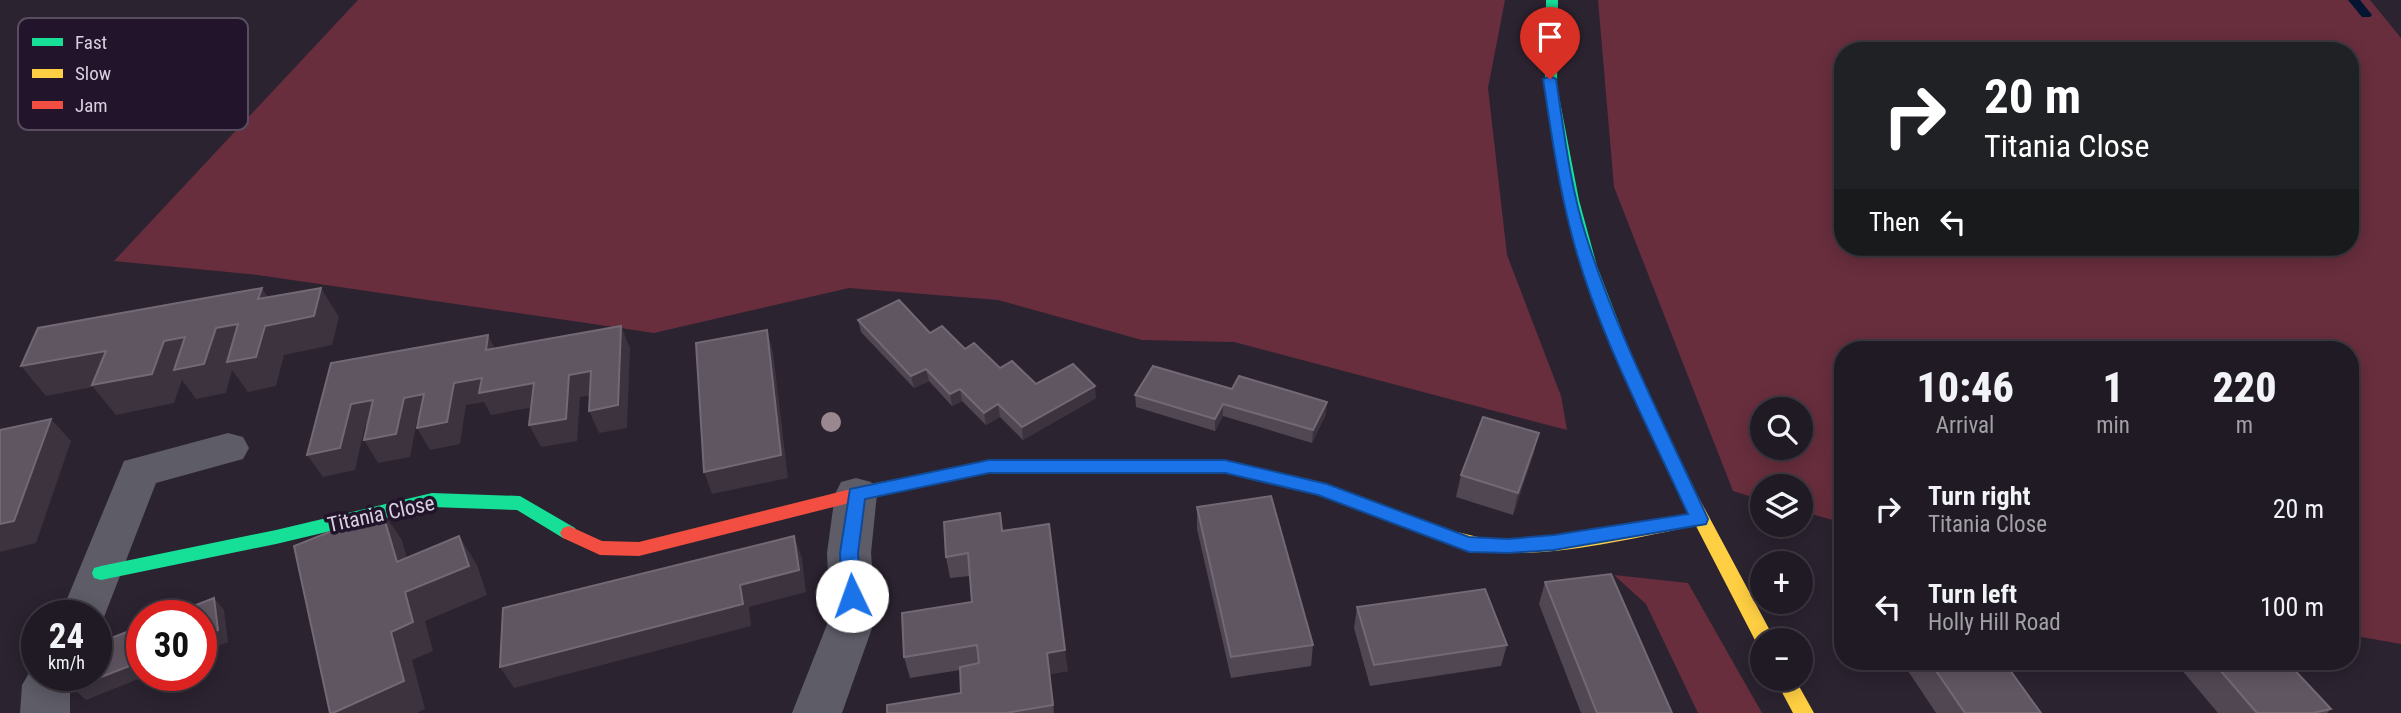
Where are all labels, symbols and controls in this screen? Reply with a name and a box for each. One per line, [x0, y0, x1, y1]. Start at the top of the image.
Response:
pin [1520, 7, 1580, 79]
legend [18, 18, 248, 130]
icon: arrive [1531, 18, 1569, 56]
text: Fast [75, 31, 107, 54]
text: Slow [75, 62, 111, 85]
text: 20 m [1984, 68, 2081, 125]
icon: right [1869, 70, 1960, 161]
text: Jam [75, 94, 108, 117]
text: Titania Close [1984, 127, 2149, 165]
icon: left [1934, 203, 1972, 241]
text: Then [1869, 207, 1920, 237]
text: 10:46 [1916, 363, 2014, 412]
text: 1 [2102, 363, 2124, 412]
text: 220 [2212, 363, 2277, 412]
map controls [1750, 397, 1813, 691]
button: search [1750, 397, 1813, 460]
text: Arrival [1936, 412, 1994, 439]
text: min [2096, 412, 2130, 439]
text: m [2236, 412, 2253, 439]
button: layers [1750, 474, 1813, 537]
text: Turn right [1928, 481, 2030, 511]
icon: right [1869, 490, 1907, 528]
street label: Titania Close [325, 491, 437, 537]
text: 20 m [2273, 494, 2324, 524]
text: Titania Close [1928, 511, 2047, 538]
button: + [1750, 551, 1813, 614]
position arrow [815, 559, 889, 633]
text: Turn left [1928, 579, 2017, 609]
icon: left [1869, 588, 1907, 626]
text: 100 m [2260, 592, 2324, 622]
speed limit sign: 30 [126, 600, 217, 691]
text: Holly Hill Road [1928, 609, 2061, 636]
text: 24 [49, 616, 84, 657]
button: − [1750, 628, 1813, 691]
text: km/h [48, 652, 85, 673]

